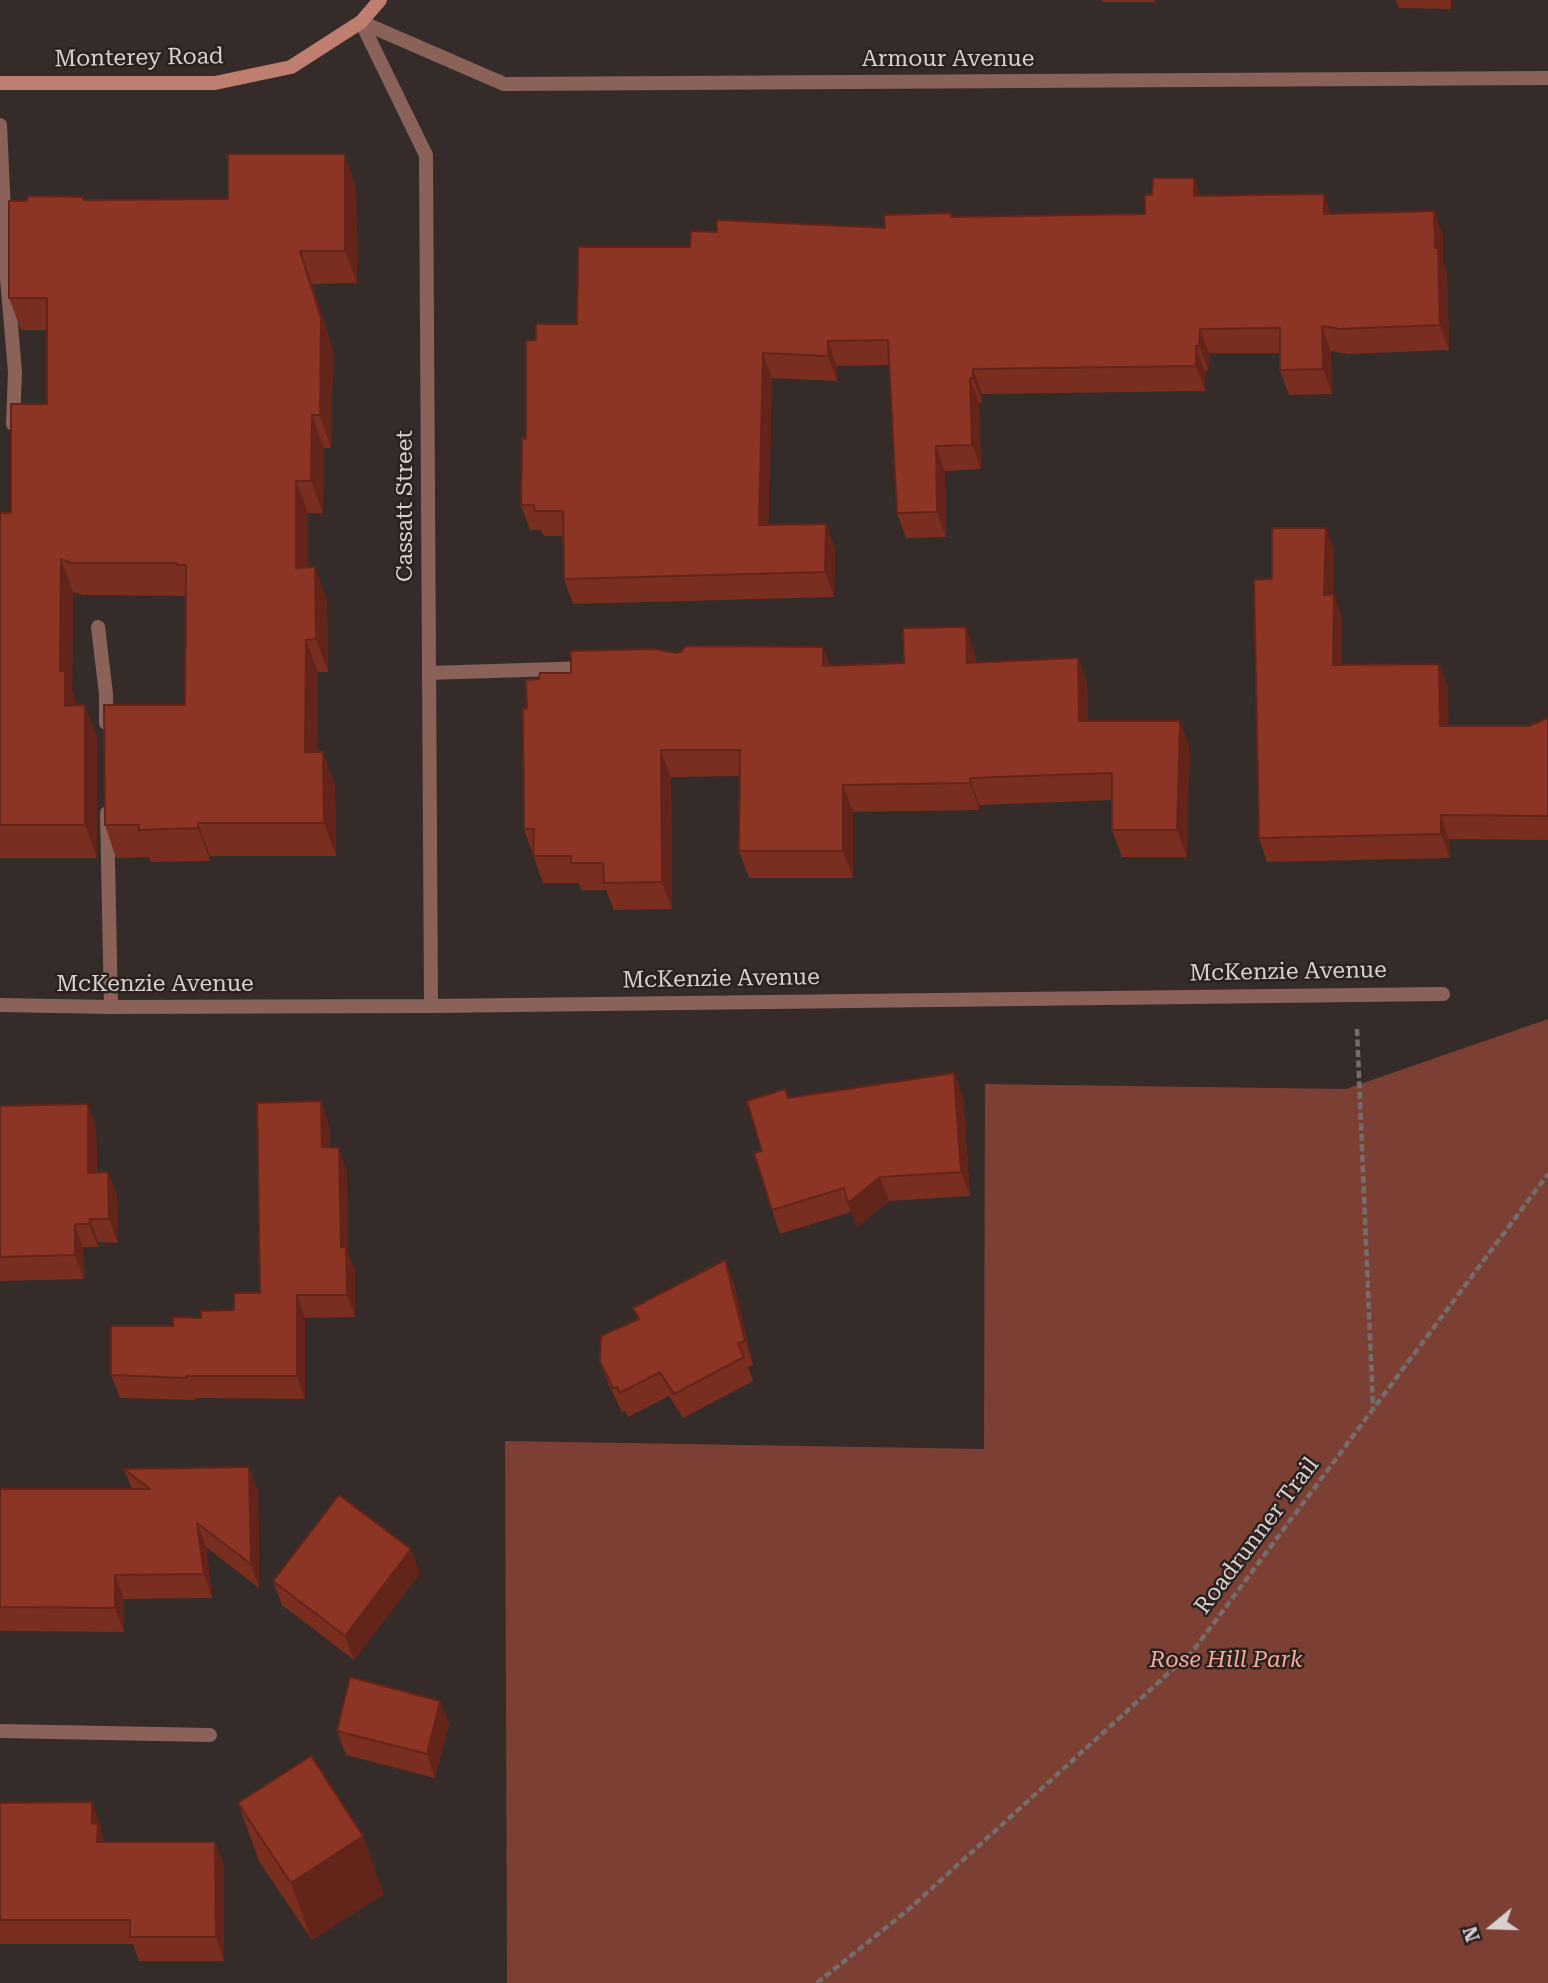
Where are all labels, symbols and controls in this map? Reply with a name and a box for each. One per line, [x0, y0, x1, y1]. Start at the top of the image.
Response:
street label: Monterey Road [54, 43, 224, 73]
street label: Armour Avenue [862, 45, 1034, 73]
street label: Cassatt Street [391, 430, 419, 582]
street label: McKenzie Avenue [1189, 956, 1387, 988]
street label: McKenzie Avenue [622, 963, 820, 995]
street label: McKenzie Avenue [56, 970, 254, 998]
street label: Roadrunner Trail [1189, 1452, 1325, 1620]
park label: Rose Hill Park [1150, 1646, 1302, 1674]
north arrow [1457, 1892, 1527, 1962]
text: N [1458, 1923, 1485, 1945]

